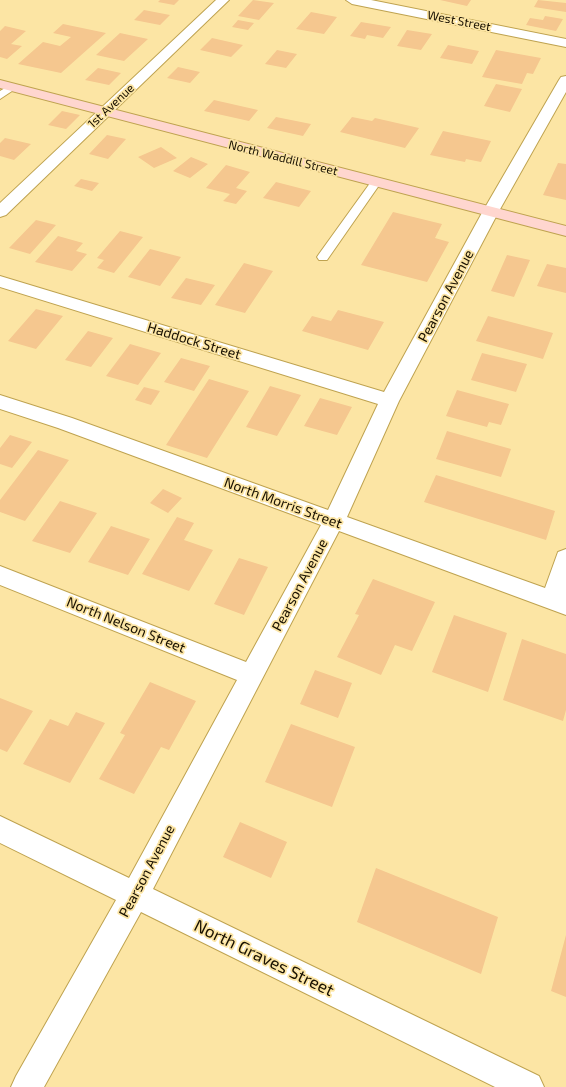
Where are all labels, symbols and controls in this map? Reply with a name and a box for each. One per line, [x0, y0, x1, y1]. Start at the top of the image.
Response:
street label: West Street [426, 8, 492, 34]
street label: 1st Avenue [85, 81, 137, 131]
street label: North Waddill Street [227, 137, 339, 179]
street label: Pearson Avenue [415, 247, 477, 345]
street label: Haddock Street [145, 319, 243, 363]
street label: North Morris Street [222, 474, 344, 532]
street label: Pearson Avenue [269, 536, 331, 634]
street label: North Nelson Street [64, 593, 188, 657]
street label: Pearson Avenue [116, 822, 178, 920]
street label: North Graves Street [191, 915, 337, 1001]

